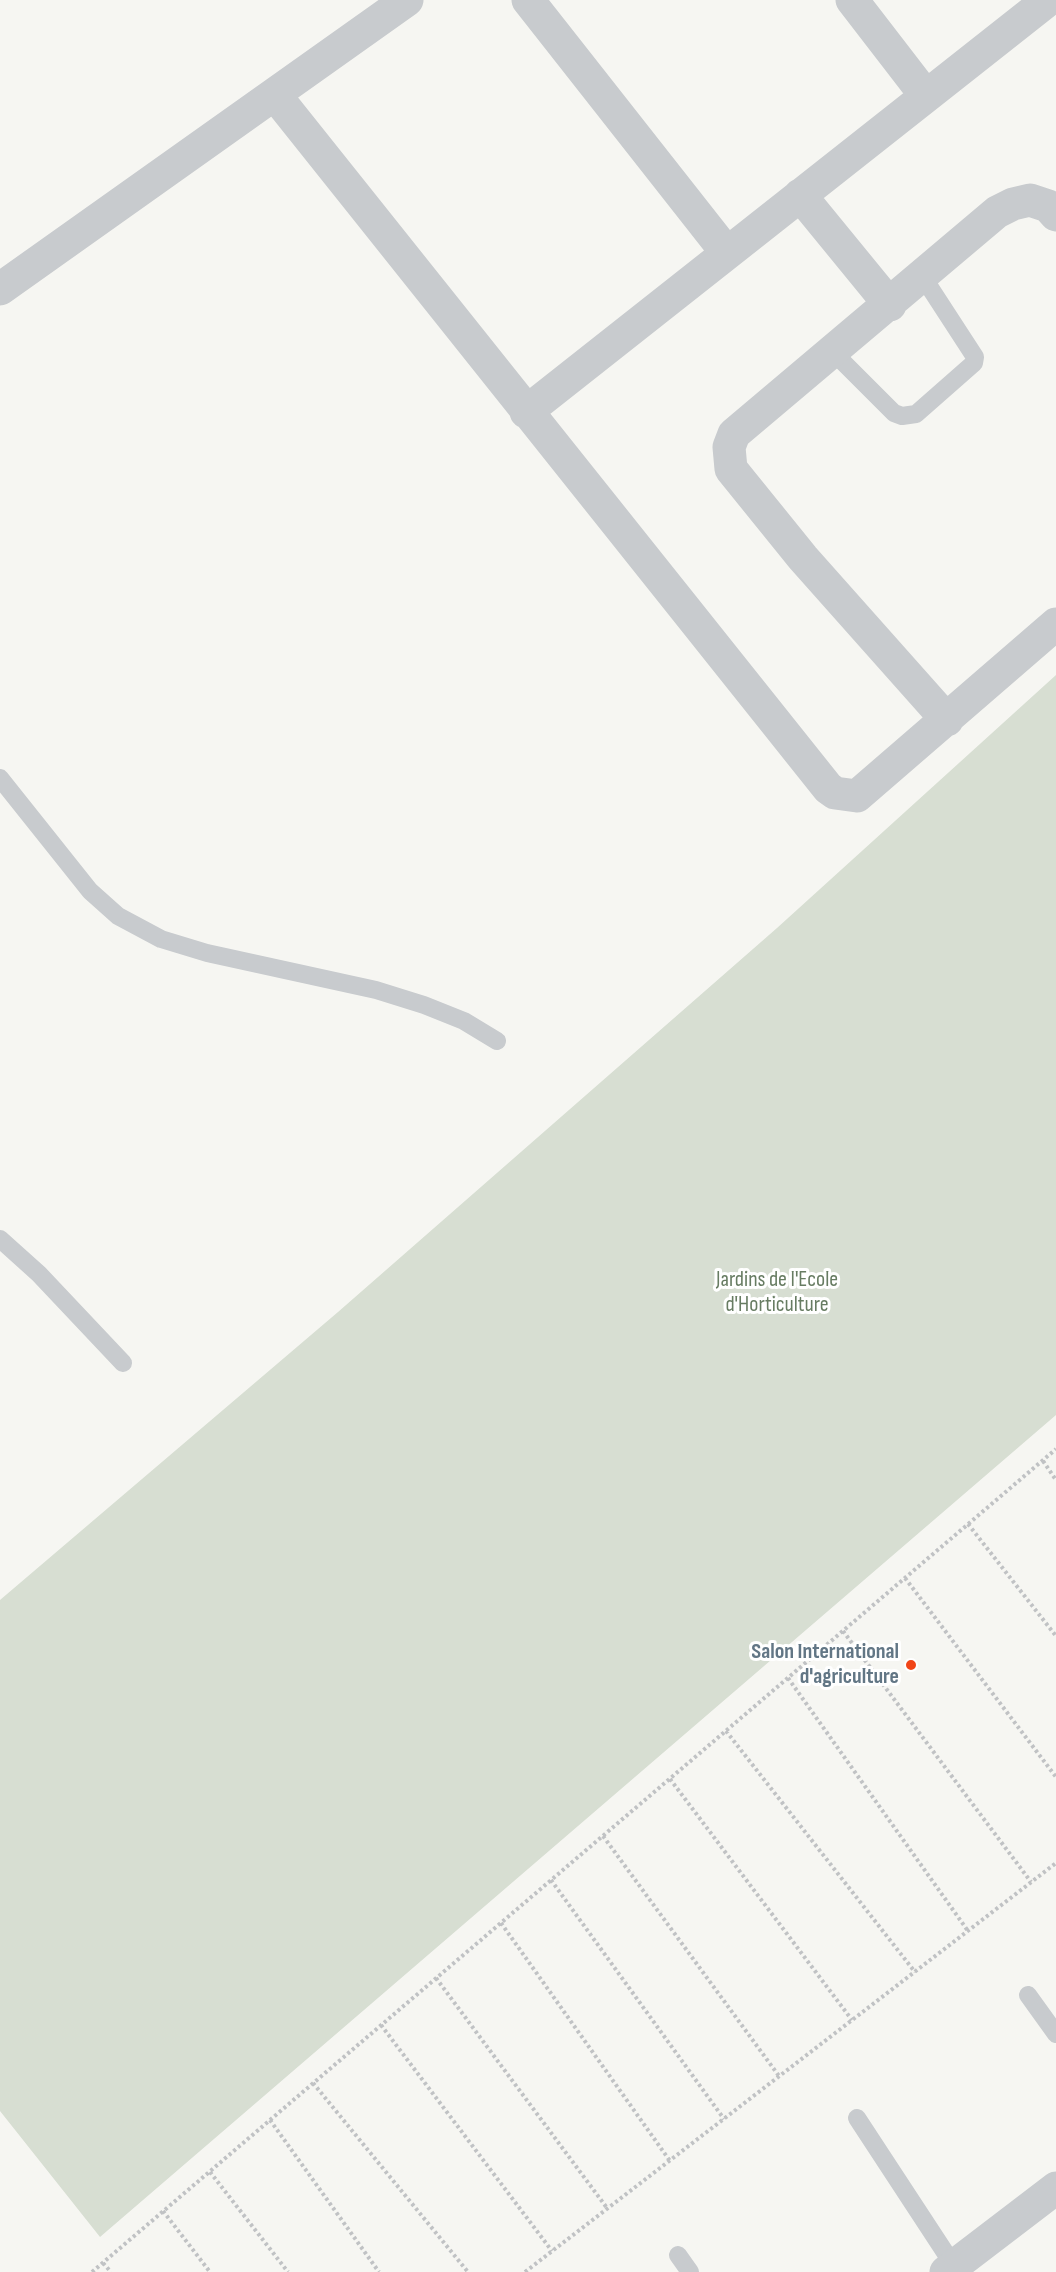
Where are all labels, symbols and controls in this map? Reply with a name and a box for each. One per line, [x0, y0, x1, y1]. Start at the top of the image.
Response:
park label: Jardins de I'Ecole d'Horticulture [716, 1267, 838, 1318]
place label: Salon International d'agriculture [751, 1639, 899, 1690]
marker: Salon International d'agriculture [904, 1658, 918, 1672]

